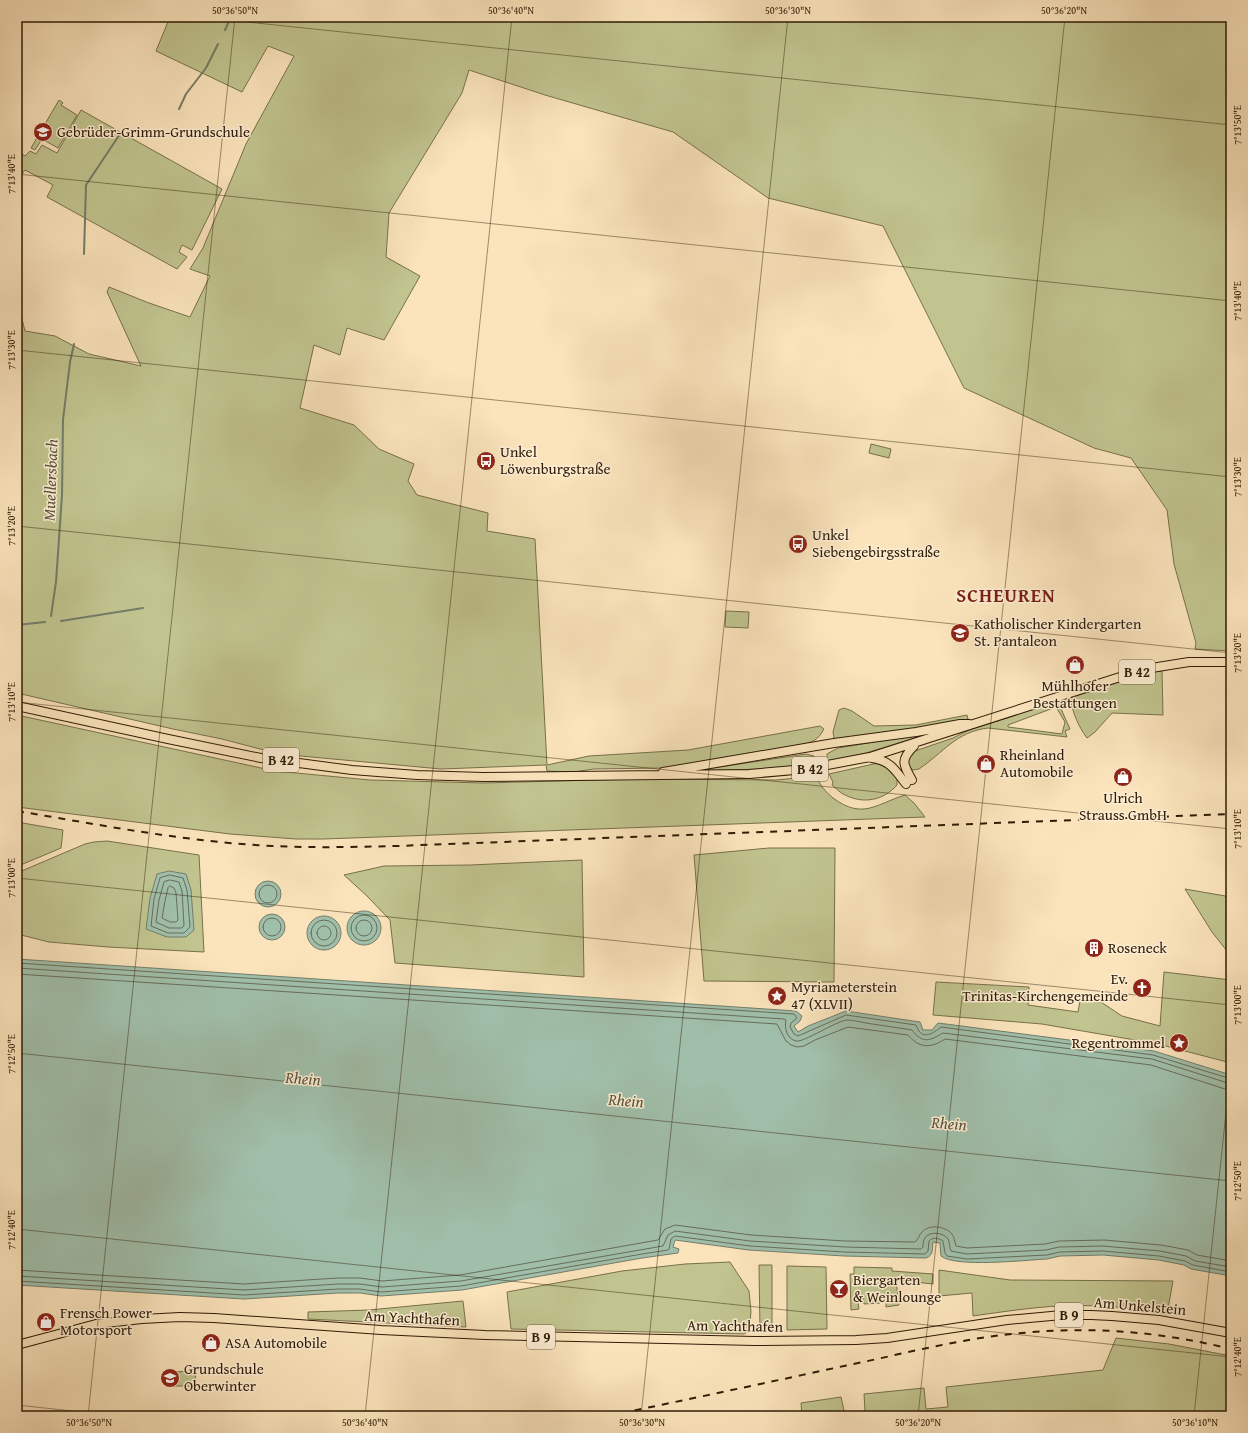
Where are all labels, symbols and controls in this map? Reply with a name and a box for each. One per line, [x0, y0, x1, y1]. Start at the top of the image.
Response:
text: 50°36'50"N [212, 3, 258, 18]
text: 50°36'40"N [488, 3, 534, 18]
text: 50°36'30"N [765, 3, 811, 18]
text: 50°36'20"N [1041, 3, 1087, 18]
text: 7°13'50"E [1230, 105, 1245, 145]
school or university icon: Gebrüder-Grimm-Grundschule [32, 121, 54, 143]
place label: Gebrüder-Grimm-Grundschule [57, 121, 250, 142]
text: 7°13'40"E [4, 154, 19, 194]
text: 7°13'40"E [1230, 281, 1245, 321]
text: 7°13'30"E [4, 330, 19, 370]
water label: Muellersbach [37, 439, 63, 521]
place label: Unkel Löwenburgstraße [500, 441, 611, 479]
bus stop icon: Unkel Löwenburgstraße [475, 450, 497, 472]
text: 7°13'30"E [1230, 457, 1245, 497]
text: 7°13'20"E [4, 506, 19, 546]
place label: Unkel Siebengebirgsstraße [812, 524, 940, 562]
bus stop icon: Unkel Siebengebirgsstraße [787, 533, 809, 555]
district label: SCHEUREN [956, 581, 1056, 609]
place label: Katholischer Kindergarten St. Pantaleon [974, 613, 1142, 651]
school or university icon: Katholischer Kindergarten St. Pantaleon [949, 622, 971, 644]
text: 7°13'20"E [1230, 633, 1245, 673]
shop icon: Mühlhofer Bestattungen [1064, 654, 1086, 676]
road number: B 42 [1119, 660, 1155, 684]
place label: Mühlhofer Bestattungen [1033, 675, 1118, 713]
text: 7°13'10"E [4, 682, 19, 722]
place label: Rheinland Automobile [1000, 744, 1073, 782]
road number: B 42 [263, 748, 299, 772]
shop icon: Rheinland Automobile [975, 753, 997, 775]
road number: B 42 [792, 757, 828, 781]
shop icon: Ulrich Strauss GmbH [1112, 766, 1134, 788]
place label: Ulrich Strauss GmbH [1079, 787, 1167, 825]
text: 7°13'10"E [1230, 809, 1245, 849]
text: 7°13'00"E [4, 858, 19, 898]
building icon: Roseneck [1083, 937, 1105, 959]
place label: Roseneck [1108, 937, 1167, 958]
place label: Ev. Trinitas-Kirchengemeinde [962, 968, 1128, 1006]
place label: Myriameterstein 47 (XLVII) [791, 976, 898, 1014]
church icon: Ev. Trinitas-Kirchengemeinde [1131, 977, 1153, 999]
place icon: Myriameterstein 47 (XLVII) [766, 985, 788, 1007]
text: 7°13'00"E [1230, 985, 1245, 1025]
place label: Regentrommel [1072, 1032, 1165, 1053]
place icon: Regentrommel [1168, 1032, 1190, 1054]
text: 7°12'50"E [4, 1034, 19, 1074]
water label: Rhein [284, 1065, 321, 1091]
water label: Rhein [607, 1087, 644, 1113]
water label: Rhein [930, 1110, 967, 1136]
text: 7°12'50"E [1230, 1161, 1245, 1201]
text: 7°12'40"E [4, 1210, 19, 1250]
place label: Biergarten & Weinlounge [853, 1269, 941, 1307]
bar icon: Biergarten & Weinlounge [828, 1278, 850, 1300]
street label: Am Unkelstein [1093, 1291, 1188, 1320]
place label: Frensch Power Motorsport [60, 1302, 152, 1340]
road number: B 9 [1055, 1303, 1083, 1327]
street label: Am Yachthafen [364, 1305, 461, 1331]
shop icon: Frensch Power Motorsport [35, 1311, 57, 1333]
street label: Am Yachthafen [687, 1314, 784, 1337]
road number: B 9 [527, 1325, 555, 1349]
shop icon: ASA Automobile [200, 1332, 222, 1354]
place label: ASA Automobile [225, 1332, 327, 1353]
text: 7°12'40"E [1230, 1337, 1245, 1377]
place label: Grundschule Oberwinter [184, 1358, 264, 1396]
school or university icon: Grundschule Oberwinter [159, 1367, 181, 1389]
text: 50°36'50"N [66, 1415, 112, 1430]
text: 50°36'40"N [342, 1415, 388, 1430]
text: 50°36'30"N [619, 1415, 665, 1430]
text: 50°36'20"N [895, 1415, 941, 1430]
text: 50°36'10"N [1172, 1415, 1218, 1430]

